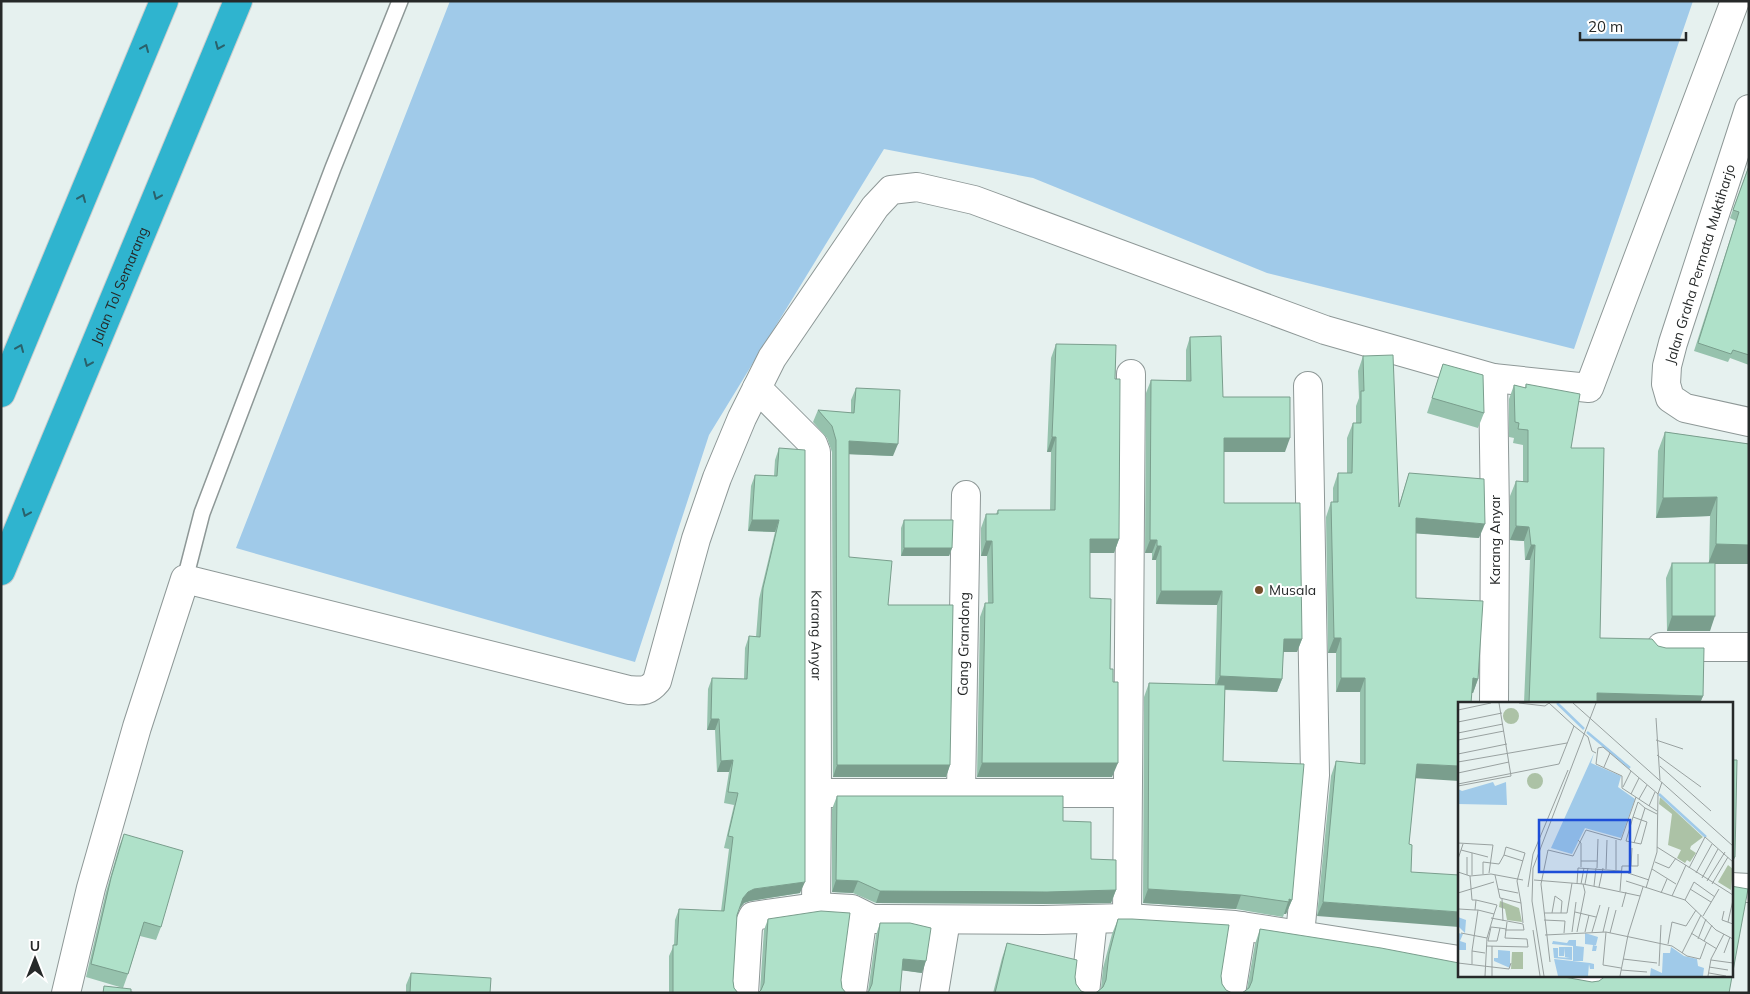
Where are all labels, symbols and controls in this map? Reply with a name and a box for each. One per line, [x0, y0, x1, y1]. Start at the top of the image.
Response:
scale bar [1580, 10, 1686, 42]
text: 20 m [1588, 17, 1623, 36]
one-way arrow [215, 41, 226, 50]
one-way arrow [139, 44, 149, 53]
street label: Jalan Graha Permata Muktiharjo [1661, 162, 1739, 366]
one-way arrow [153, 191, 163, 200]
one-way arrow [76, 194, 87, 203]
street label: Jalan Tol Semarang [87, 224, 152, 347]
one-way arrow [14, 344, 24, 353]
one-way arrow [84, 358, 94, 366]
street label: Karang Anyar [1486, 494, 1504, 585]
one-way arrow [21, 508, 32, 517]
place label: Musala [1269, 581, 1316, 599]
marker: Musala [1253, 584, 1265, 596]
street label: Karang Anyar [807, 590, 826, 681]
street label: Gang Grandong [954, 592, 973, 696]
inset map [1458, 702, 1732, 976]
north arrow [10, 934, 60, 984]
text: U [30, 937, 40, 955]

